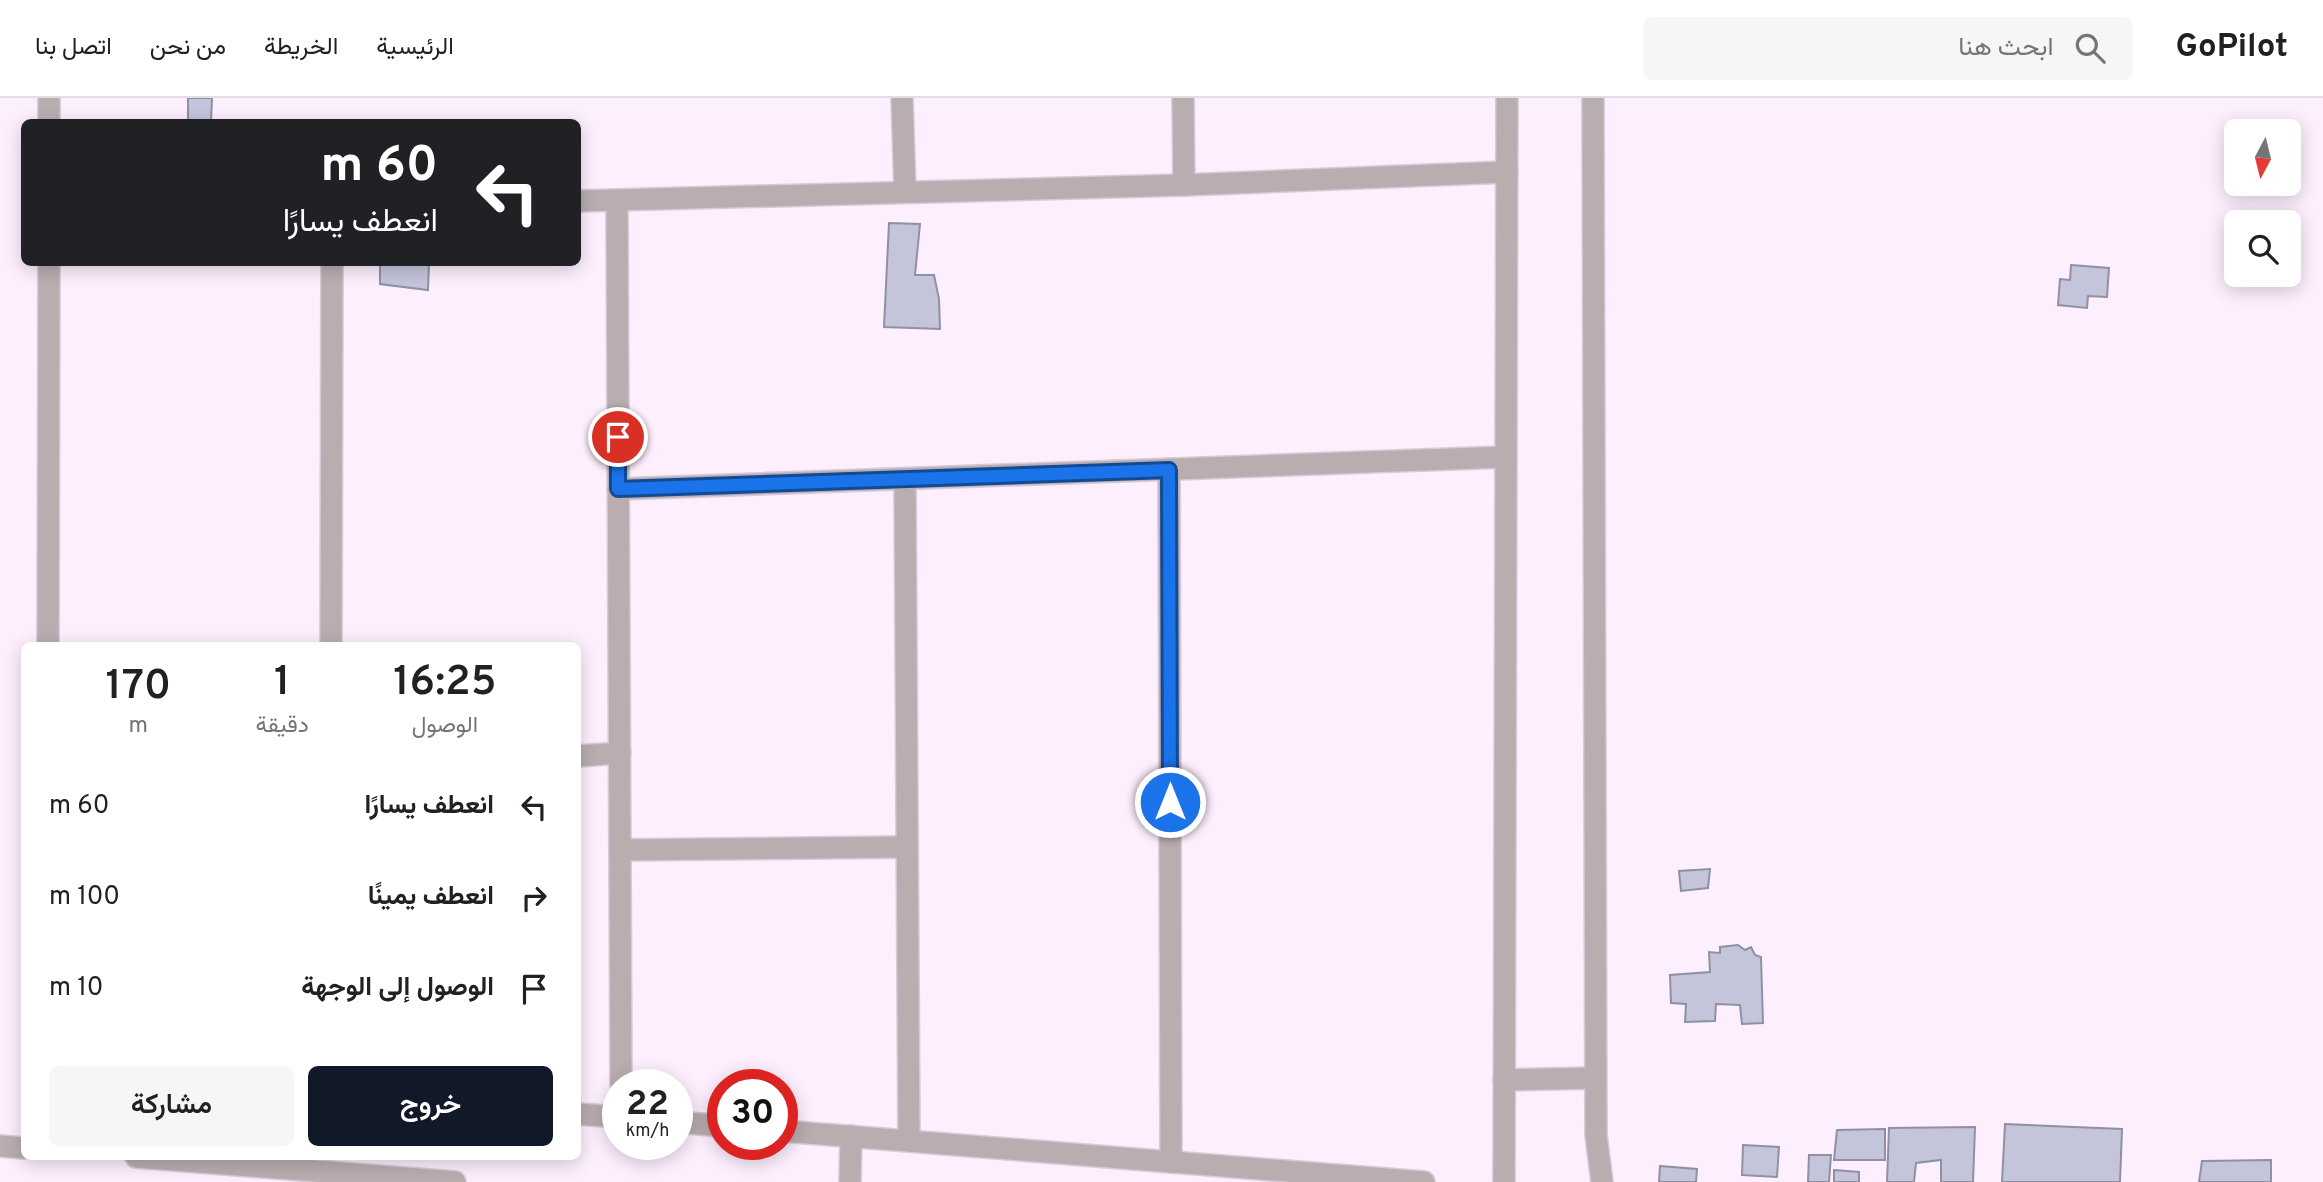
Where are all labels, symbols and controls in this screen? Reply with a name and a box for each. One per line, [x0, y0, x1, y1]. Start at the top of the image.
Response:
search box [1643, 17, 2133, 80]
text: GoPilot [2175, 27, 2288, 69]
icon: search [2071, 29, 2109, 67]
text: ابحث هنا [1958, 32, 2053, 65]
text: اتصل بنا [35, 33, 112, 63]
text: من نحن [150, 33, 226, 63]
text: الخريطة [264, 33, 338, 63]
text: الرئيسية [376, 33, 454, 63]
north arrow [2224, 119, 2301, 196]
map controls [2224, 119, 2301, 287]
text: 60 m [320, 137, 438, 199]
icon: left [462, 147, 553, 238]
text: انعطف يسارًا [283, 203, 438, 243]
button: search [2224, 210, 2301, 287]
pin [588, 407, 648, 467]
icon: arrive [599, 418, 637, 456]
text: 1 [274, 657, 290, 710]
text: 16:25 [393, 657, 497, 710]
text: 170 [105, 661, 171, 714]
text: m [129, 712, 148, 741]
text: دقيقة [256, 712, 309, 741]
text: الوصول [412, 712, 478, 741]
position arrow [1133, 765, 1207, 839]
icon: left [515, 788, 553, 826]
text: 60 m [49, 790, 109, 823]
text: انعطف يسارًا [364, 790, 494, 823]
icon: right [515, 879, 553, 917]
text: 100 m [49, 881, 120, 914]
text: انعطف يمينًا [368, 881, 494, 914]
icon: arrive [515, 970, 553, 1008]
text: 10 m [49, 972, 104, 1005]
text: الوصول إلى الوجهة [301, 972, 494, 1005]
button: مشاركة [49, 1066, 294, 1146]
button: خروج [308, 1066, 553, 1146]
speed limit sign: 30 [707, 1069, 798, 1160]
text: 22 [626, 1083, 669, 1127]
text: km/h [626, 1120, 669, 1143]

